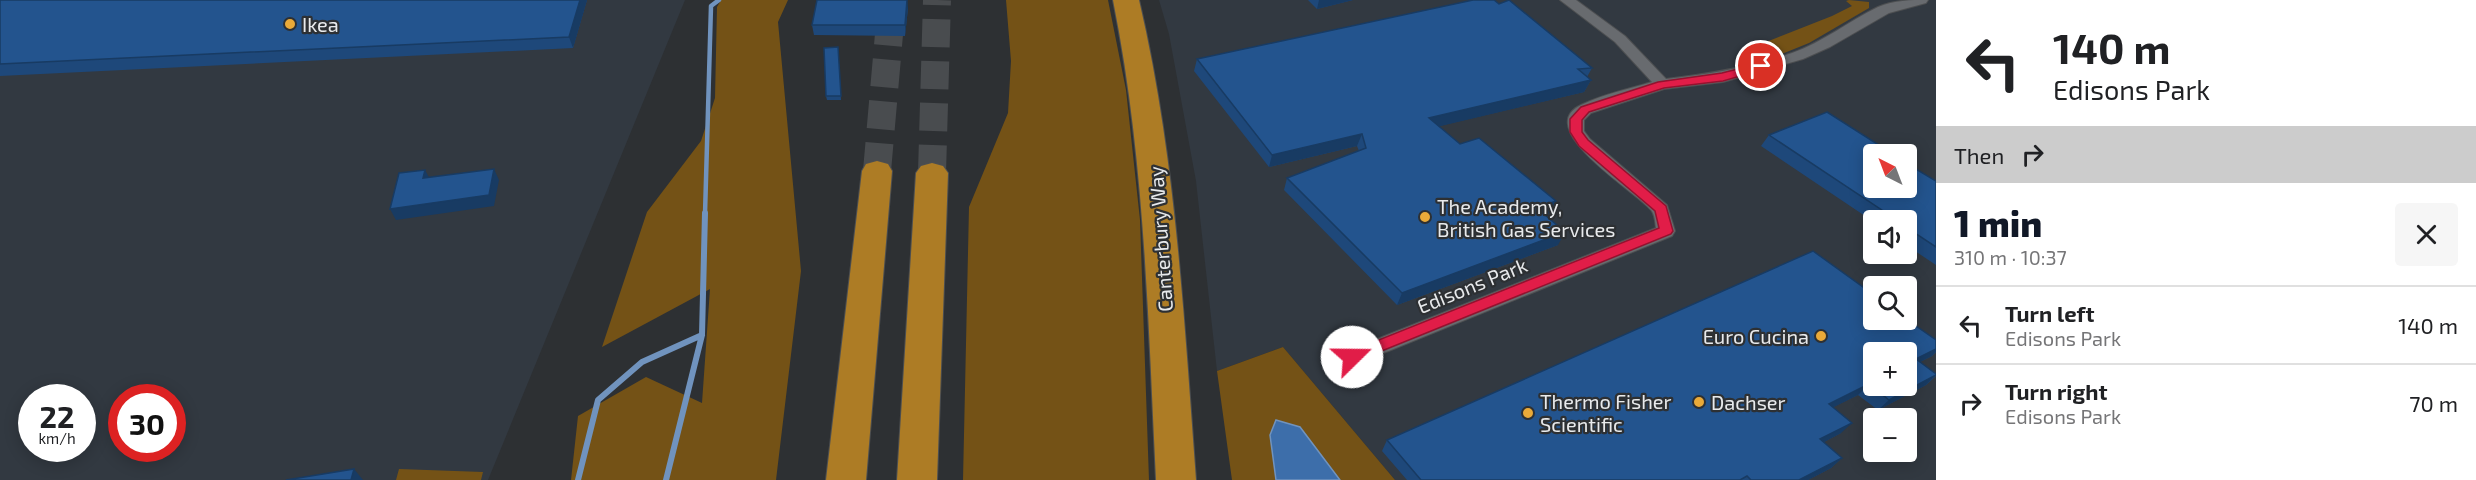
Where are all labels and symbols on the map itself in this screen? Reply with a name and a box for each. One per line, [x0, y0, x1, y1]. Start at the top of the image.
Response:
place label: Ikea [302, 12, 339, 36]
marker: Ikea [283, 17, 297, 31]
pin [1735, 40, 1786, 91]
north arrow [1863, 144, 1917, 198]
street label: Canterbury Way [1143, 165, 1177, 313]
place label: The Academy, British Gas Services [1437, 194, 1615, 241]
marker: The Academy, British Gas Services [1418, 210, 1432, 224]
street label: Edisons Park [1414, 252, 1530, 318]
place label: Euro Cucina [1703, 324, 1809, 348]
position arrow [1320, 325, 1384, 389]
marker: Euro Cucina [1814, 329, 1828, 343]
speed limit sign: 30 [108, 384, 186, 462]
place label: Thermo Fisher Scientific [1540, 389, 1672, 436]
place label: Dachser [1711, 390, 1786, 414]
marker: Dachser [1692, 395, 1706, 409]
marker: Thermo Fisher Scientific [1521, 406, 1535, 420]

